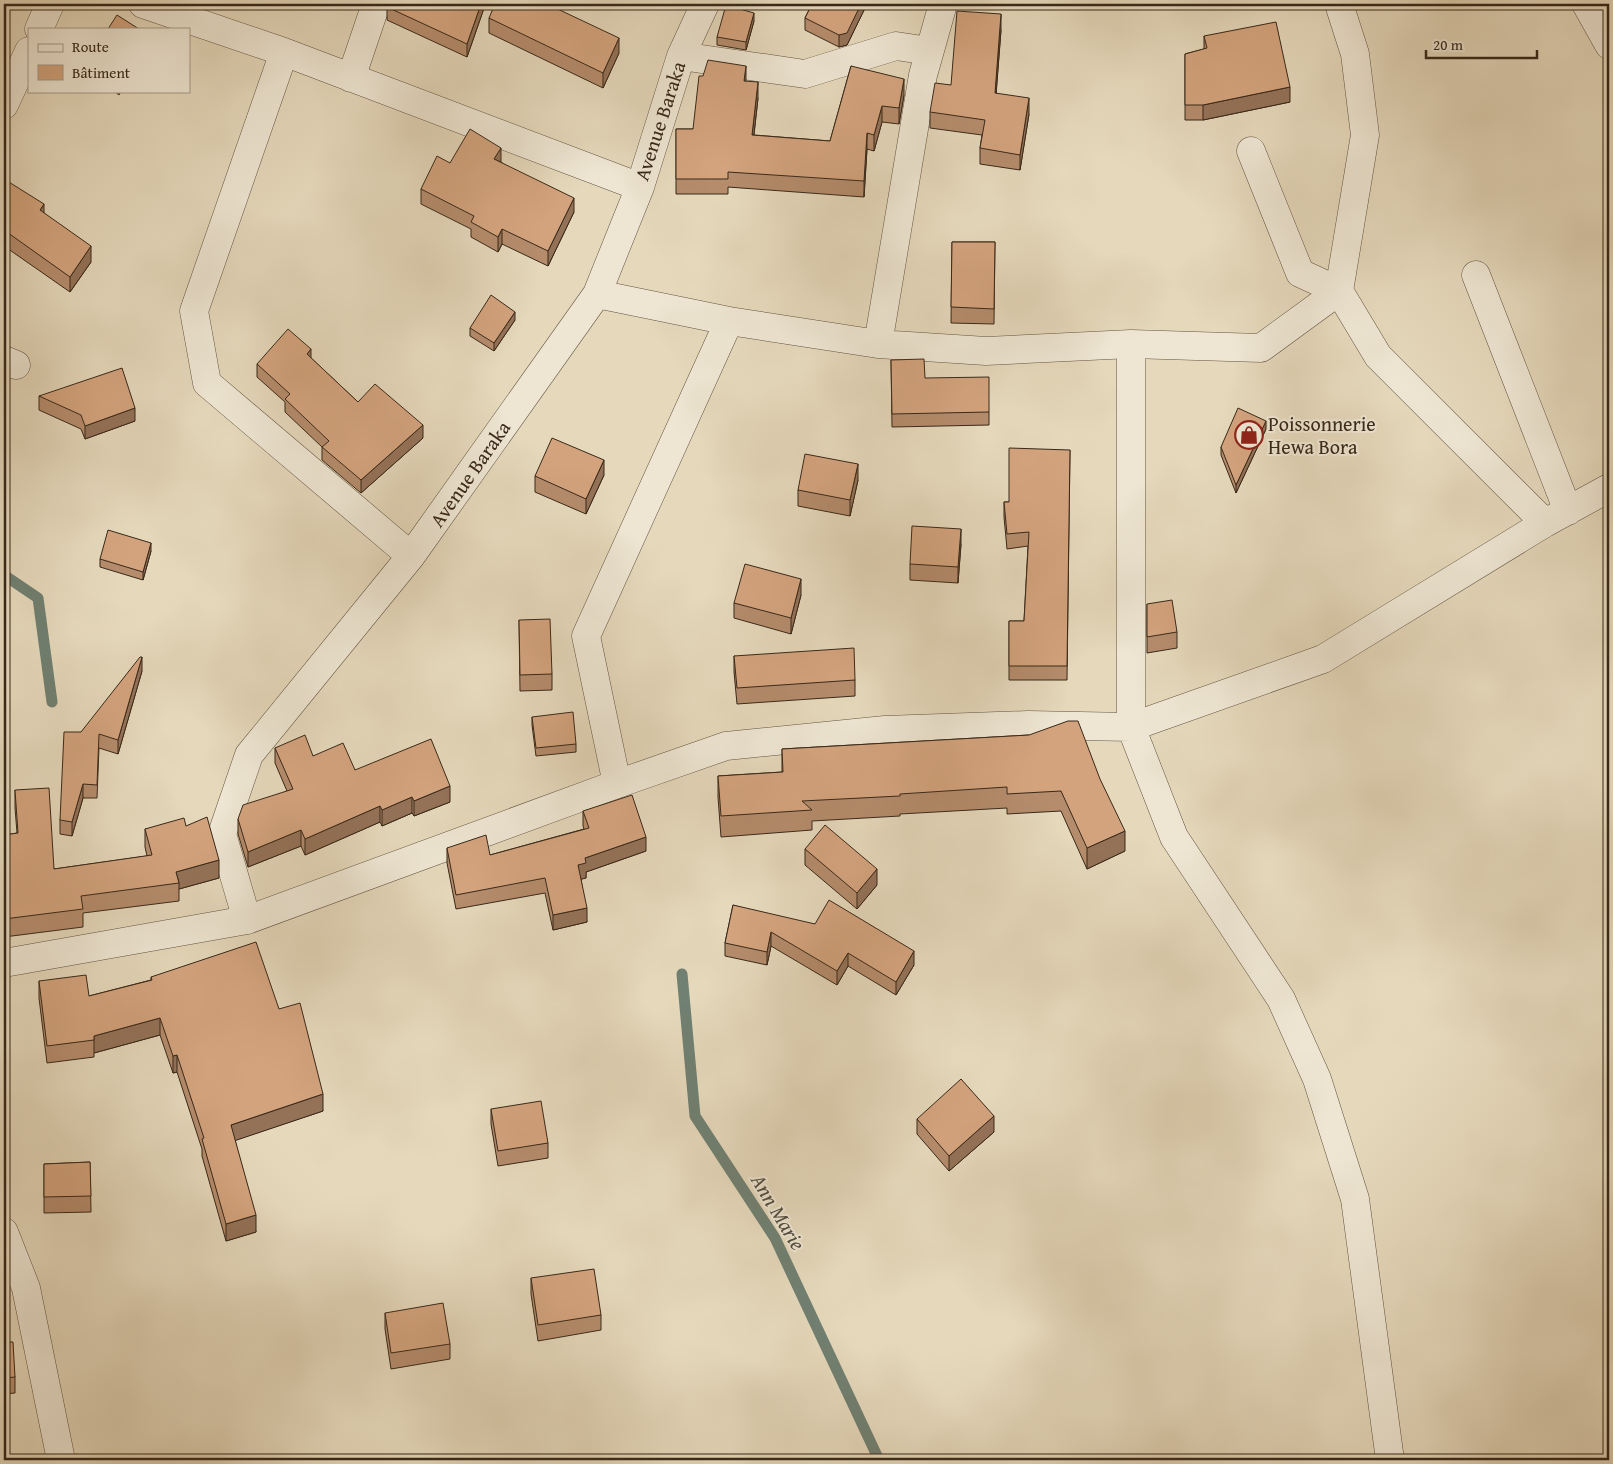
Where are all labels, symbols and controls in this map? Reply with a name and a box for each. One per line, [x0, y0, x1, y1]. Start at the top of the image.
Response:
legend [28, 28, 190, 92]
scale bar [1426, 28, 1537, 60]
text: 20 m [1433, 34, 1464, 55]
text: Route [72, 36, 109, 57]
street label: Avenue Baraka [627, 57, 693, 184]
text: Bâtiment [72, 62, 131, 83]
place label: Poissonnerie Hewa Bora [1268, 409, 1376, 461]
street label: Avenue Baraka [422, 414, 517, 533]
shop icon: Poissonnerie Hewa Bora [1234, 420, 1264, 450]
water label: Ann Marie [743, 1167, 813, 1256]

